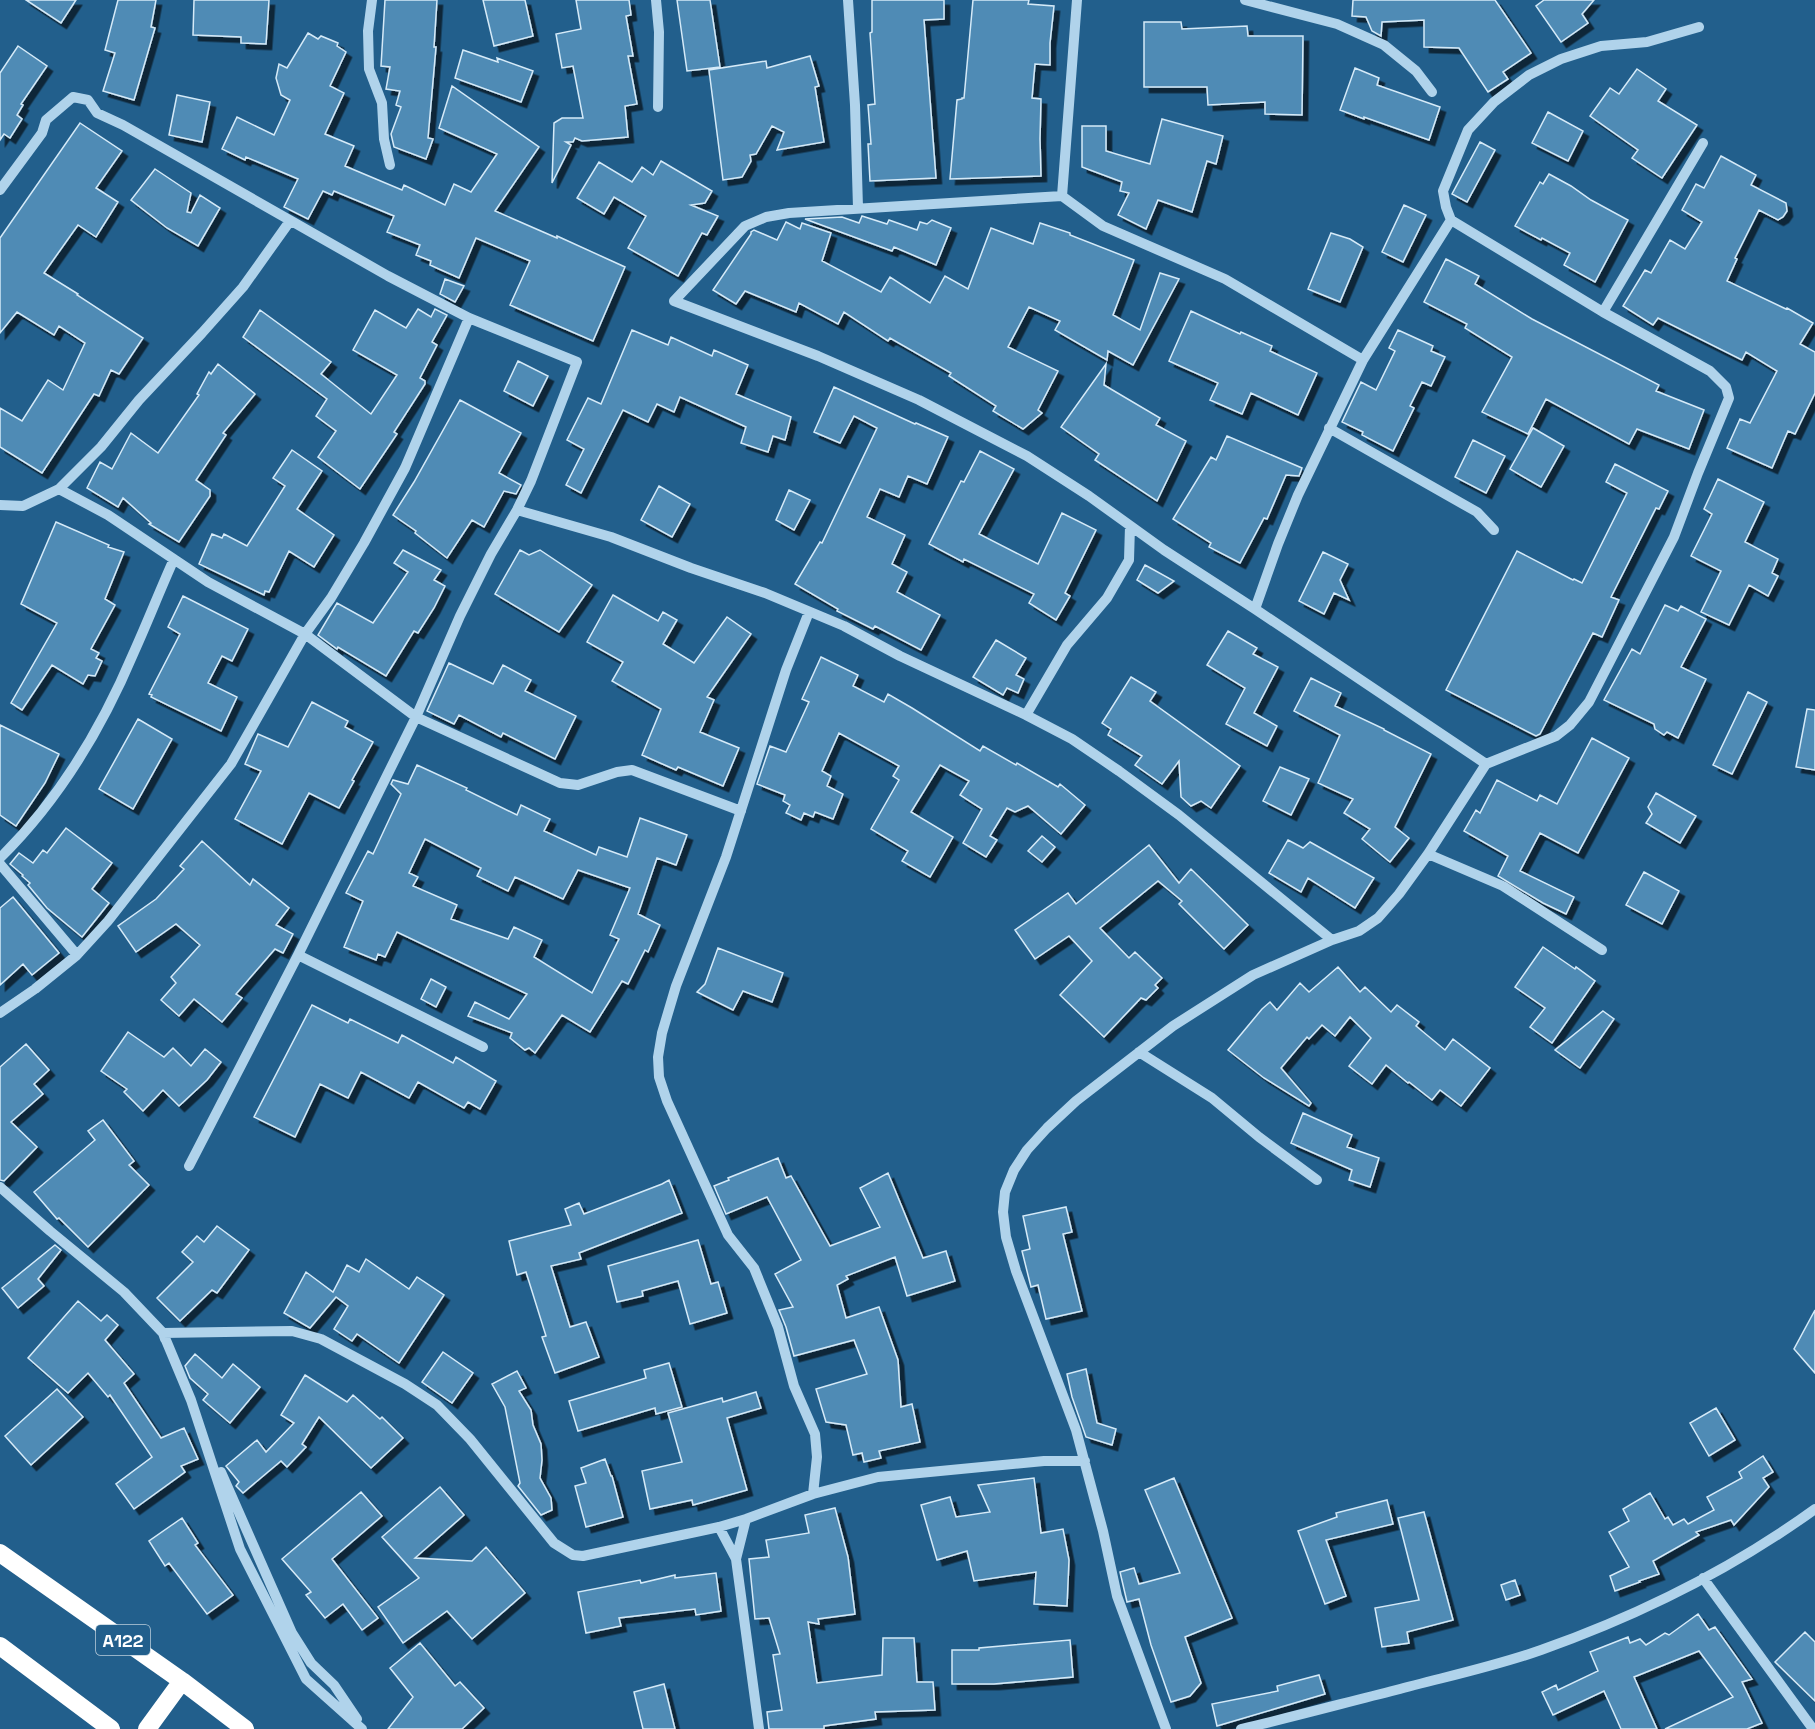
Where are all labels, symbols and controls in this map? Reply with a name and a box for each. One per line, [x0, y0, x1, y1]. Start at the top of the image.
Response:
road number: A122 [96, 1625, 150, 1655]

